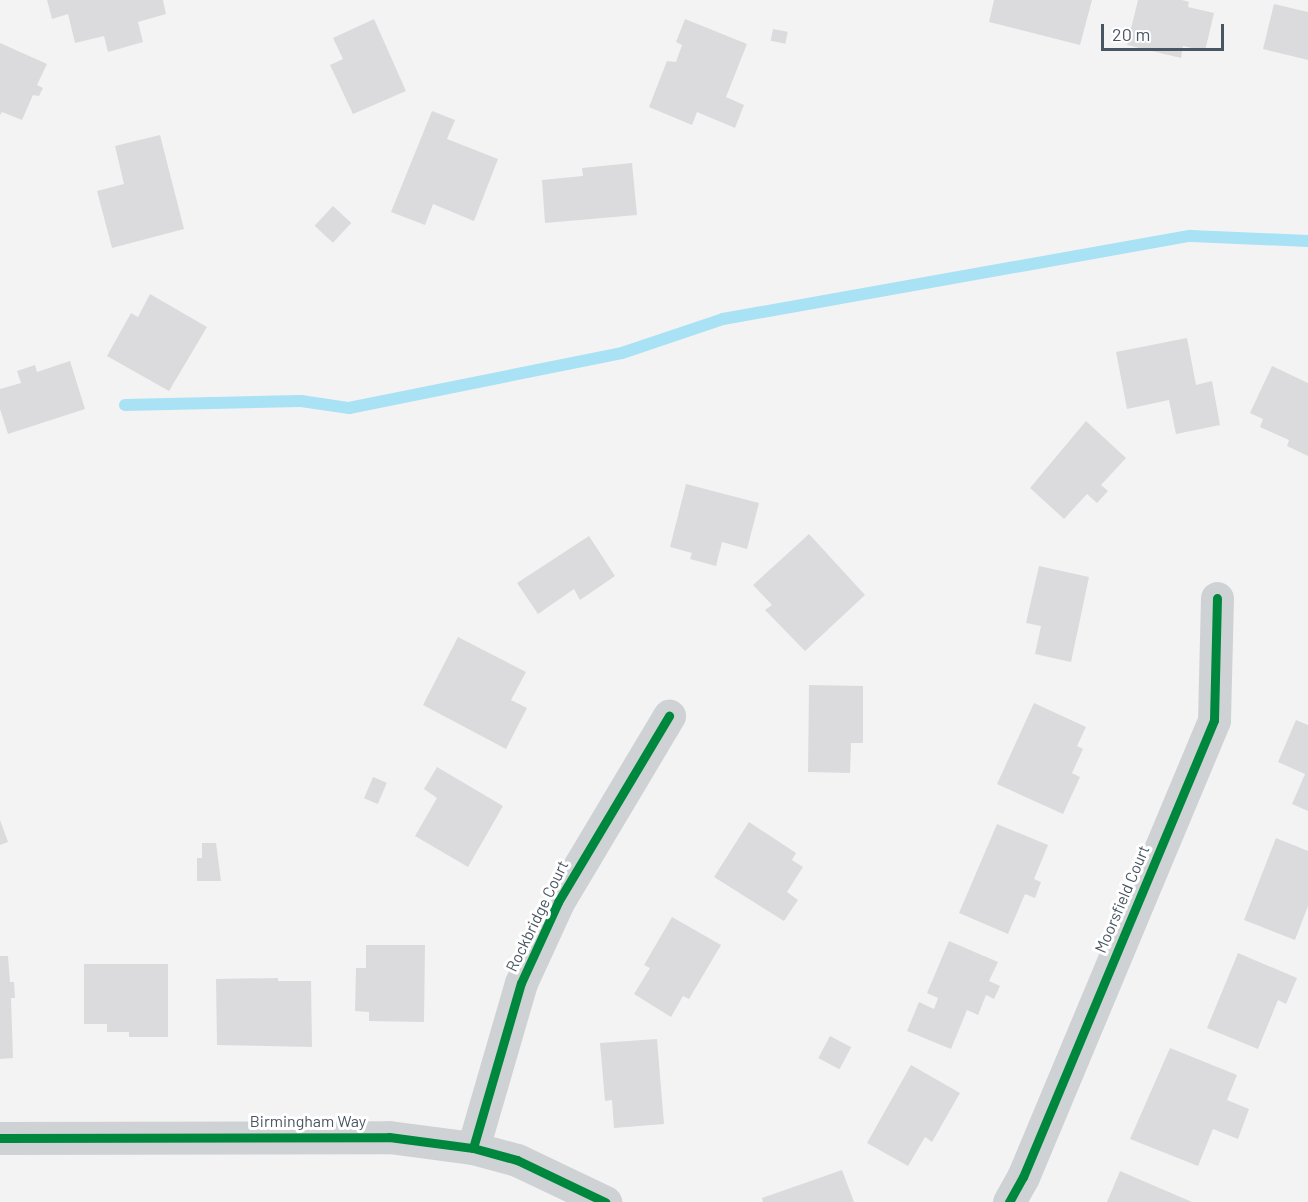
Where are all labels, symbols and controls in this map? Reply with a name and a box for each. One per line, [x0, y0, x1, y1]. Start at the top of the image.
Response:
scale bar [1104, 12, 1227, 50]
text: 20 m [1112, 23, 1150, 45]
street label: Moorsfield Court [1091, 842, 1153, 956]
street label: Rockbridge Court [502, 857, 572, 975]
street label: Birmingham Way [250, 1111, 366, 1131]

